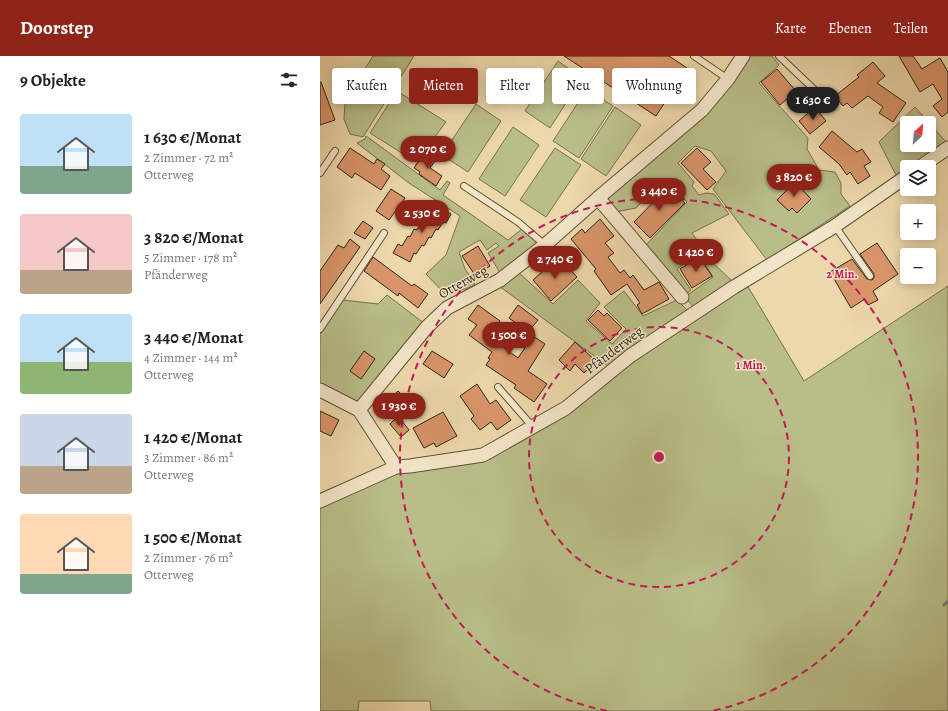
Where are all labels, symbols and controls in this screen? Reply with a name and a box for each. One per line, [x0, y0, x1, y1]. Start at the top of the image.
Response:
text: Doorstep [20, 15, 94, 41]
text: Karte [775, 19, 806, 38]
text: Ebenen [828, 19, 872, 38]
text: Teilen [894, 19, 928, 38]
chip: Kaufen [332, 68, 401, 104]
chip: Mieten [409, 68, 478, 104]
chip: Filter [486, 68, 544, 104]
chip: Neu [552, 68, 604, 104]
chip: Wohnung [612, 68, 696, 104]
text: 9 Objekte [20, 69, 86, 92]
icon: filters [278, 69, 300, 91]
pin: 1 630 € [776, 87, 850, 121]
text: 1 630 € [796, 91, 830, 108]
north arrow [900, 116, 936, 152]
map controls [900, 116, 936, 284]
text: 1 630 €/Monat [144, 126, 241, 149]
icon: home [52, 130, 100, 178]
pin: 2 070 € [391, 136, 465, 170]
text: 2 070 € [410, 140, 446, 157]
text: 2 Zimmer · 72 m² [144, 149, 233, 166]
button: layers [900, 160, 936, 196]
pin: 3 820 € [757, 164, 831, 198]
text: Otterweg [144, 166, 194, 183]
text: 3 820 € [776, 168, 812, 185]
pin: 3 440 € [622, 178, 696, 212]
text: 3 440 € [641, 182, 677, 199]
pin: 2 530 € [385, 200, 459, 234]
text: 2 530 € [404, 204, 440, 221]
button: + [900, 204, 936, 240]
text: 3 820 €/Monat [144, 226, 244, 249]
icon: home [52, 230, 100, 278]
pin: 1 420 € [659, 239, 733, 273]
text: 1 420 € [678, 243, 714, 260]
pin: 2 740 € [518, 246, 592, 280]
button: − [900, 248, 936, 284]
text: 5 Zimmer · 178 m² [144, 249, 237, 266]
text: 2 740 € [537, 250, 573, 267]
street label: Otterweg [435, 261, 491, 303]
text: Pfänderweg [144, 266, 208, 283]
text: 2 Min. [826, 266, 858, 282]
pin: 1 500 € [472, 322, 546, 356]
street label: Pfänderweg [581, 322, 647, 378]
text: 3 440 €/Monat [144, 326, 243, 349]
text: 1 500 € [491, 326, 527, 343]
icon: home [52, 330, 100, 378]
text: 4 Zimmer · 144 m² [144, 349, 238, 366]
text: 1 Min. [736, 357, 766, 373]
text: Otterweg [144, 366, 194, 383]
pin: 1 930 € [362, 393, 436, 427]
text: 1 930 € [382, 397, 416, 414]
text: 1 420 €/Monat [144, 426, 242, 449]
icon: home [52, 430, 100, 478]
text: 3 Zimmer · 86 m² [144, 449, 233, 466]
centre of rings [652, 450, 666, 464]
text: Otterweg [144, 466, 194, 483]
text: 1 500 €/Monat [144, 526, 242, 549]
icon: home [52, 530, 100, 578]
text: 2 Zimmer · 76 m² [144, 549, 233, 566]
text: Otterweg [144, 566, 194, 583]

